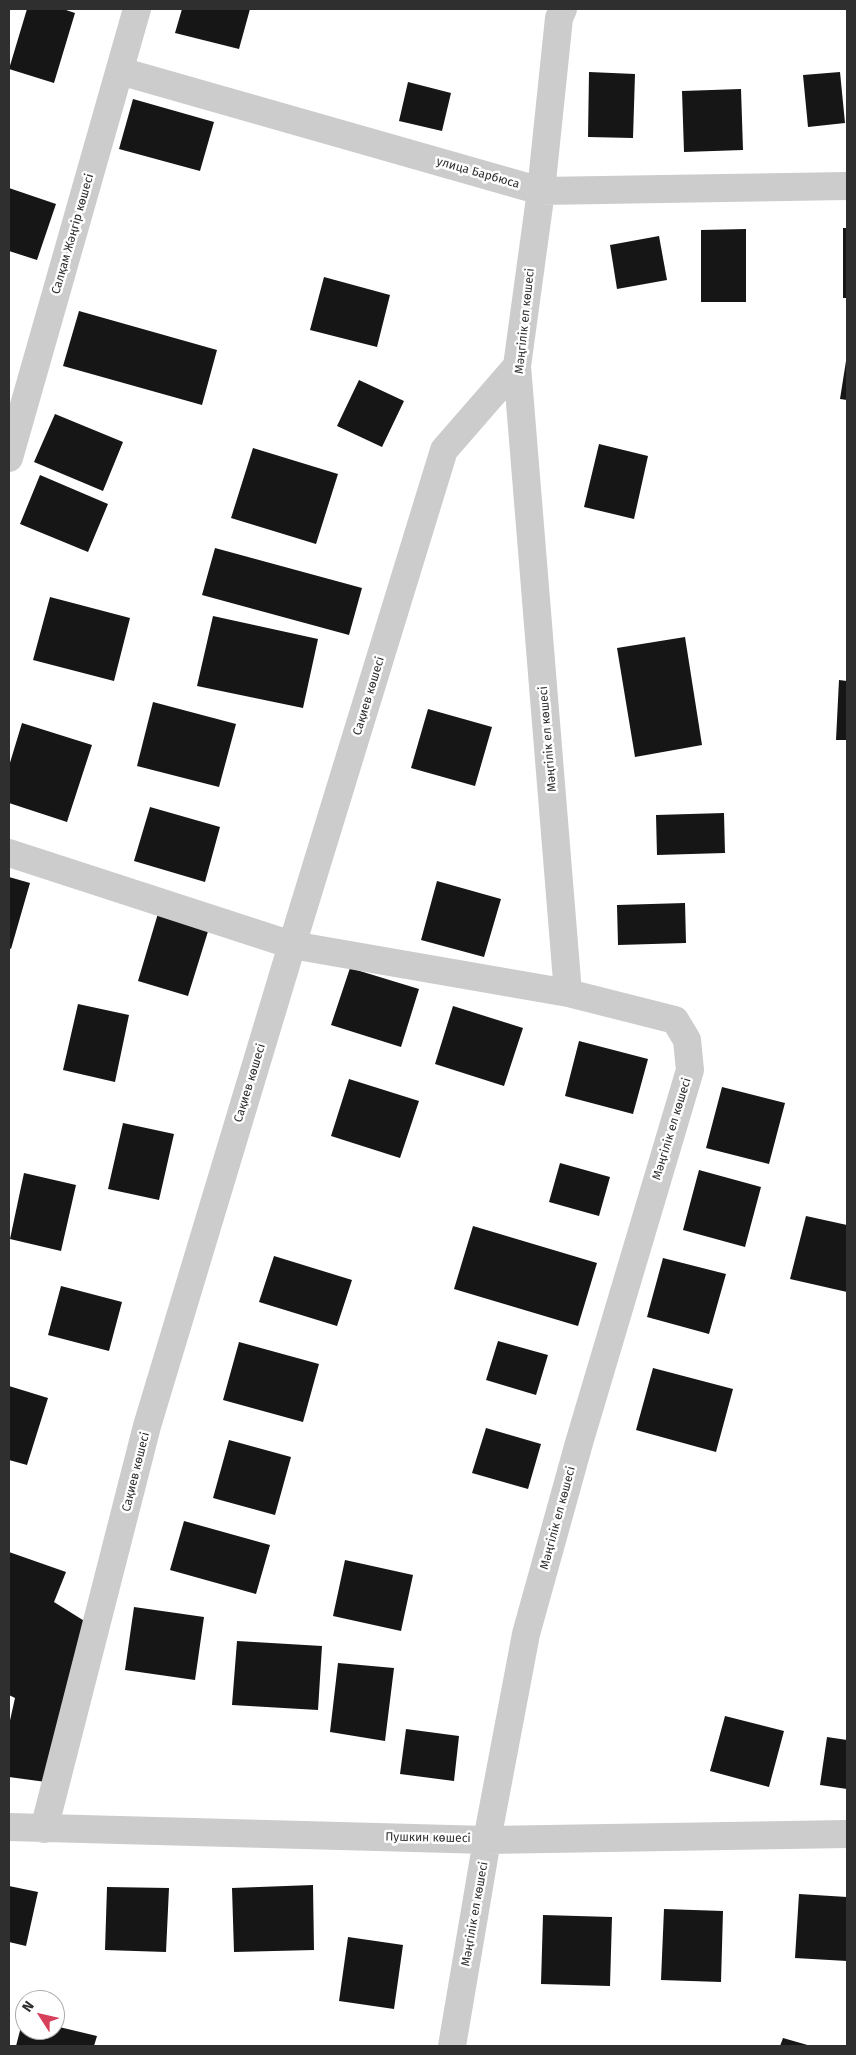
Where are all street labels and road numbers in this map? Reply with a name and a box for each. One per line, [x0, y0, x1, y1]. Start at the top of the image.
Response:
street label: улица Барбюса [435, 154, 521, 192]
street label: Салқам Жәңгір көшесі [49, 172, 97, 296]
street label: Мәңгілік ел көшесі [512, 267, 538, 375]
street label: Сақиев көшесі [350, 655, 388, 737]
street label: Мәңгілік ел көшесі [536, 685, 560, 793]
street label: Сақиев көшесі [231, 1042, 269, 1124]
street label: Мәңгілік ел көшесі [650, 1076, 694, 1182]
street label: Сақиев көшесі [119, 1431, 153, 1513]
street label: Мәңгілік ел көшесі [537, 1465, 579, 1571]
street label: Пушкин көшесі [385, 1830, 471, 1846]
street label: Мәңгілік ел көшесі [459, 1860, 491, 1968]

